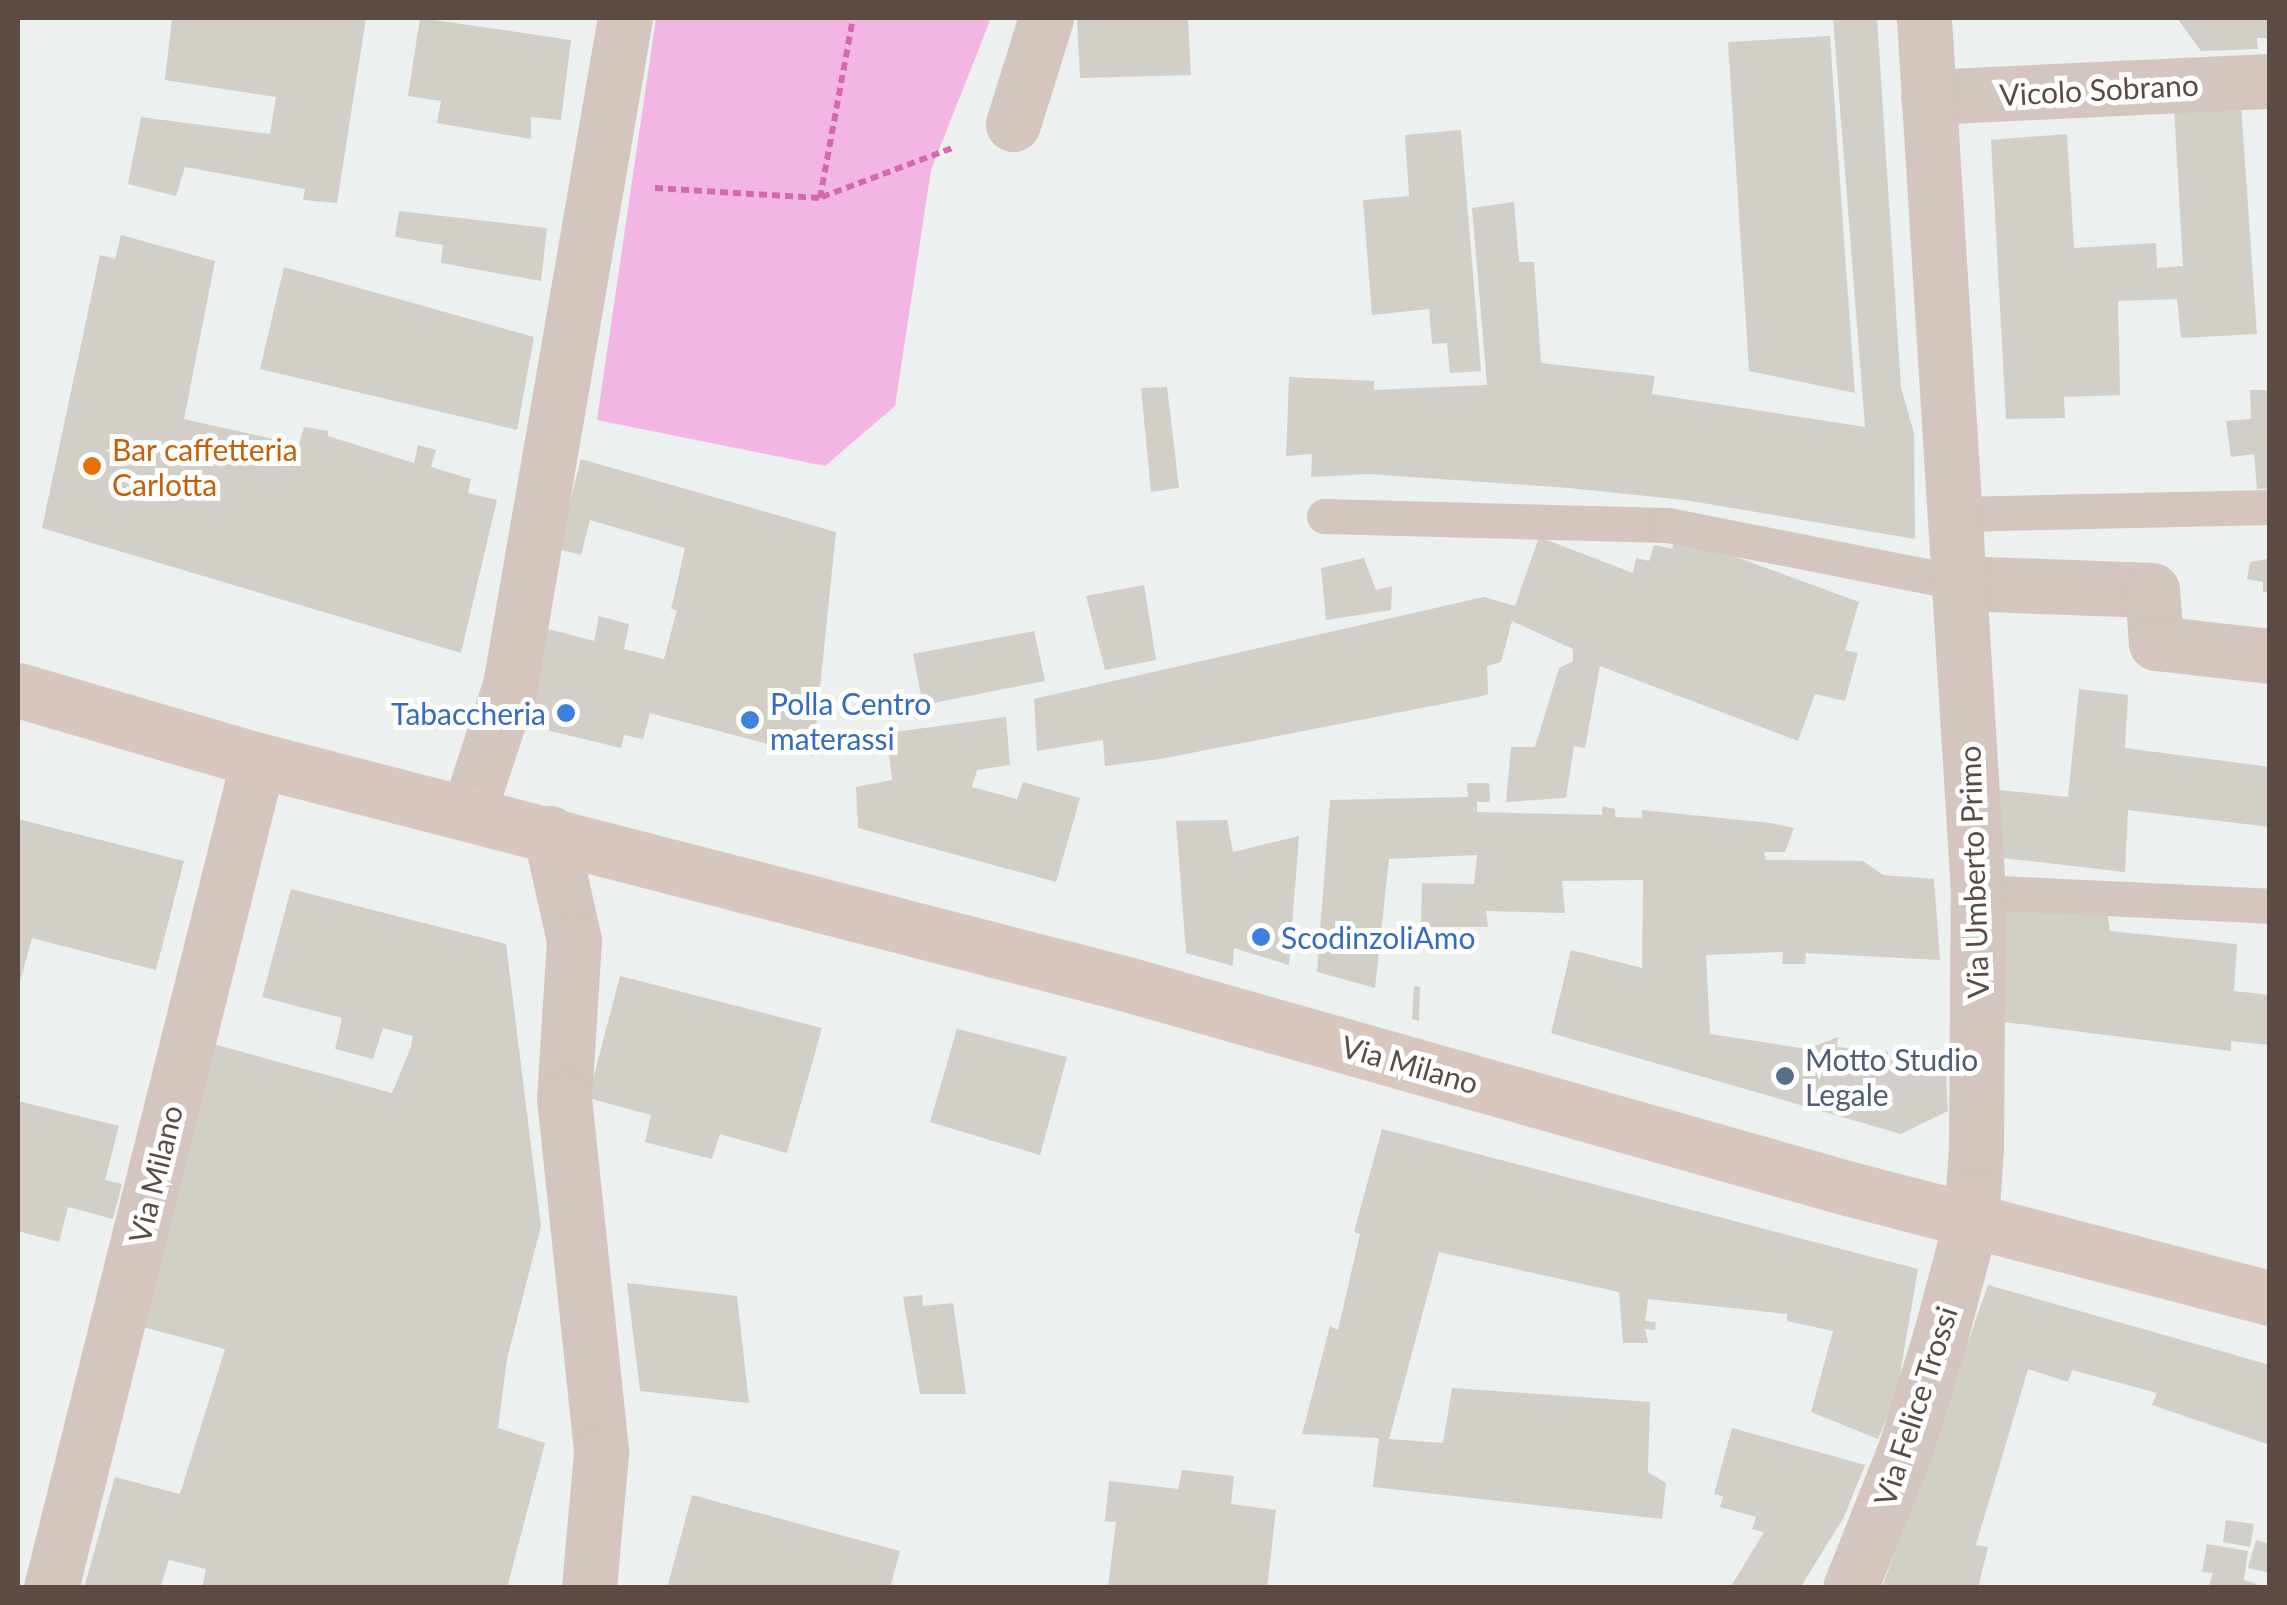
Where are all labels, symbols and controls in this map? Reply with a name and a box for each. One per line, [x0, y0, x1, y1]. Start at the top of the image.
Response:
street label: Vicolo Sobrano [1998, 66, 2200, 112]
place label: Bar caffetteria Carlotta [112, 431, 298, 502]
marker: Bar caffetteria Carlotta [81, 455, 103, 477]
place label: Polla Centro materassi [770, 685, 931, 756]
place label: Tabaccheria [391, 695, 546, 731]
marker: Tabaccheria [555, 702, 577, 724]
marker: Polla Centro materassi [739, 709, 761, 731]
street label: Via Umberto Primo [1951, 745, 1995, 999]
place label: ScodinzoliAmo [1281, 919, 1475, 955]
marker: ScodinzoliAmo [1250, 926, 1272, 948]
street label: Via Milano [1337, 1027, 1483, 1101]
place label: Motto Studio Legale [1805, 1041, 1978, 1112]
marker: Motto Studio Legale [1774, 1065, 1796, 1087]
street label: Via Milano [121, 1101, 189, 1247]
street label: Via Felice Trossi [1866, 1301, 1964, 1511]

